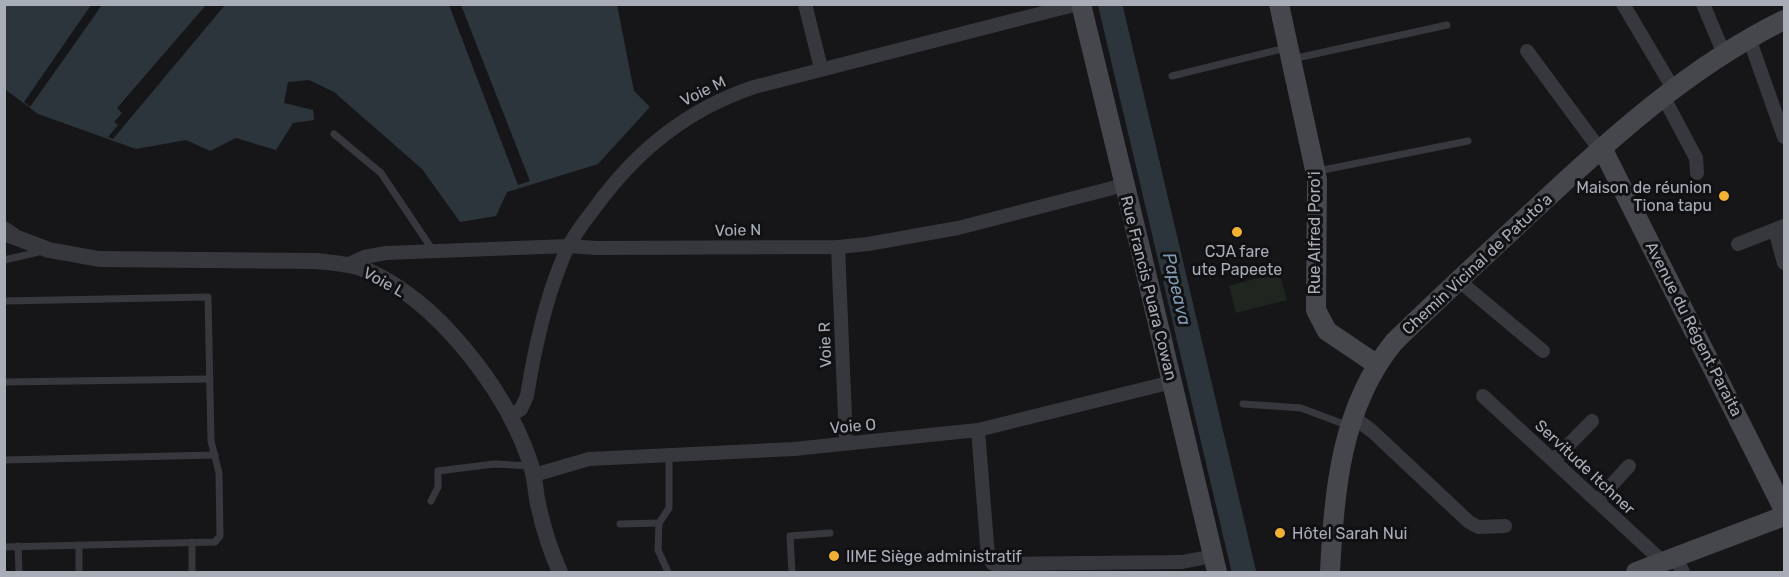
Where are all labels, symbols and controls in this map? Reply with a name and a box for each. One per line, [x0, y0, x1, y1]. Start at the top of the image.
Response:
street label: Voie M [677, 72, 729, 110]
street label: Rue Alfred Poro'i [1305, 171, 1324, 295]
place label: Maison de réunion Tiona tapu [1576, 178, 1712, 215]
marker: Maison de réunion Tiona tapu [1717, 189, 1731, 203]
street label: Chemin Vicinal de Patuto'a [1398, 190, 1556, 338]
street label: Rue Francis Puara Cowan [1117, 194, 1181, 382]
street label: Voie N [714, 220, 762, 240]
marker: CJA fare ute Papeete [1230, 225, 1244, 239]
street label: Avenue du Régent Paraita [1642, 239, 1746, 419]
place label: CJA fare ute Papeete [1192, 242, 1282, 279]
water label: Papeava [1158, 251, 1196, 328]
street label: Voie L [360, 263, 408, 301]
street label: Voie R [815, 322, 835, 368]
street label: Voie O [829, 415, 877, 437]
street label: Servitude Itchner [1531, 416, 1639, 518]
place label: Hôtel Sarah Nui [1292, 524, 1407, 543]
marker: Hôtel Sarah Nui [1273, 526, 1287, 540]
place label: IIME Siège administratif [846, 547, 1023, 566]
marker: IIME Siège administratif [827, 549, 841, 563]

